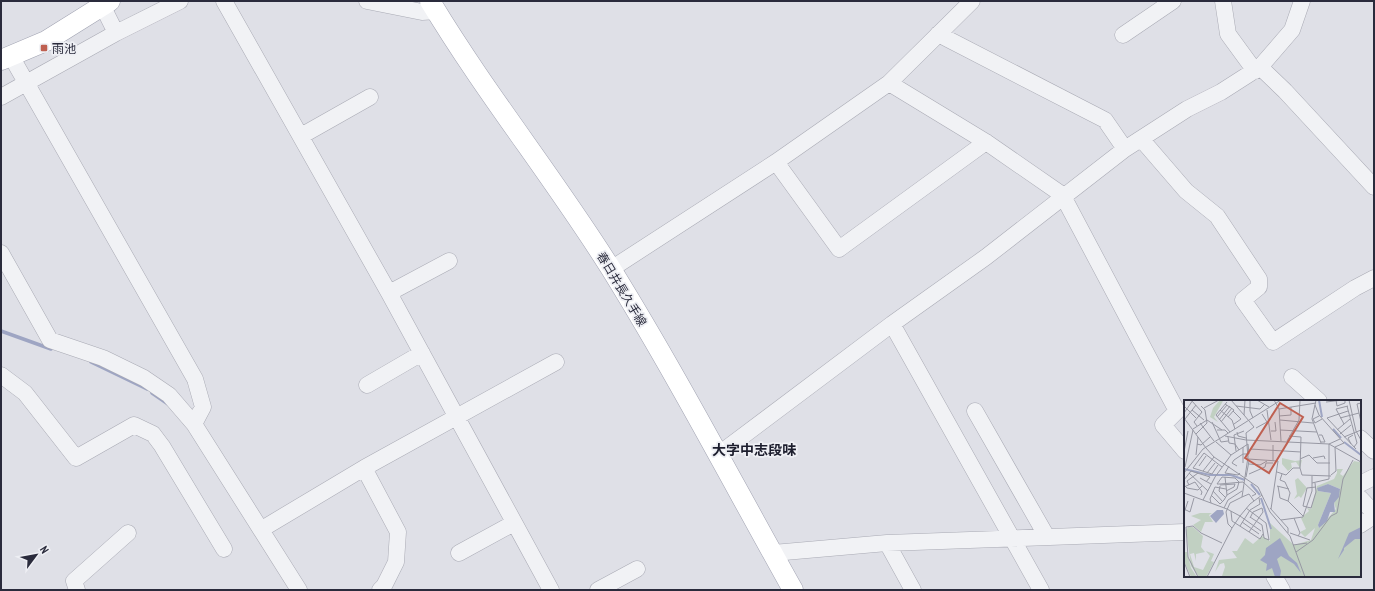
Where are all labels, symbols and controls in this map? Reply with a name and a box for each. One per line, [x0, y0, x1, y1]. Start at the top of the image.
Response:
place label: 雨池 [52, 41, 76, 56]
marker: 雨池 [39, 43, 49, 53]
street label: 春日井長久手線 [594, 249, 650, 329]
inset map [1184, 400, 1361, 577]
district label: 大字中志段味 [712, 441, 797, 459]
north arrow [16, 535, 56, 575]
text: N [37, 543, 52, 556]

